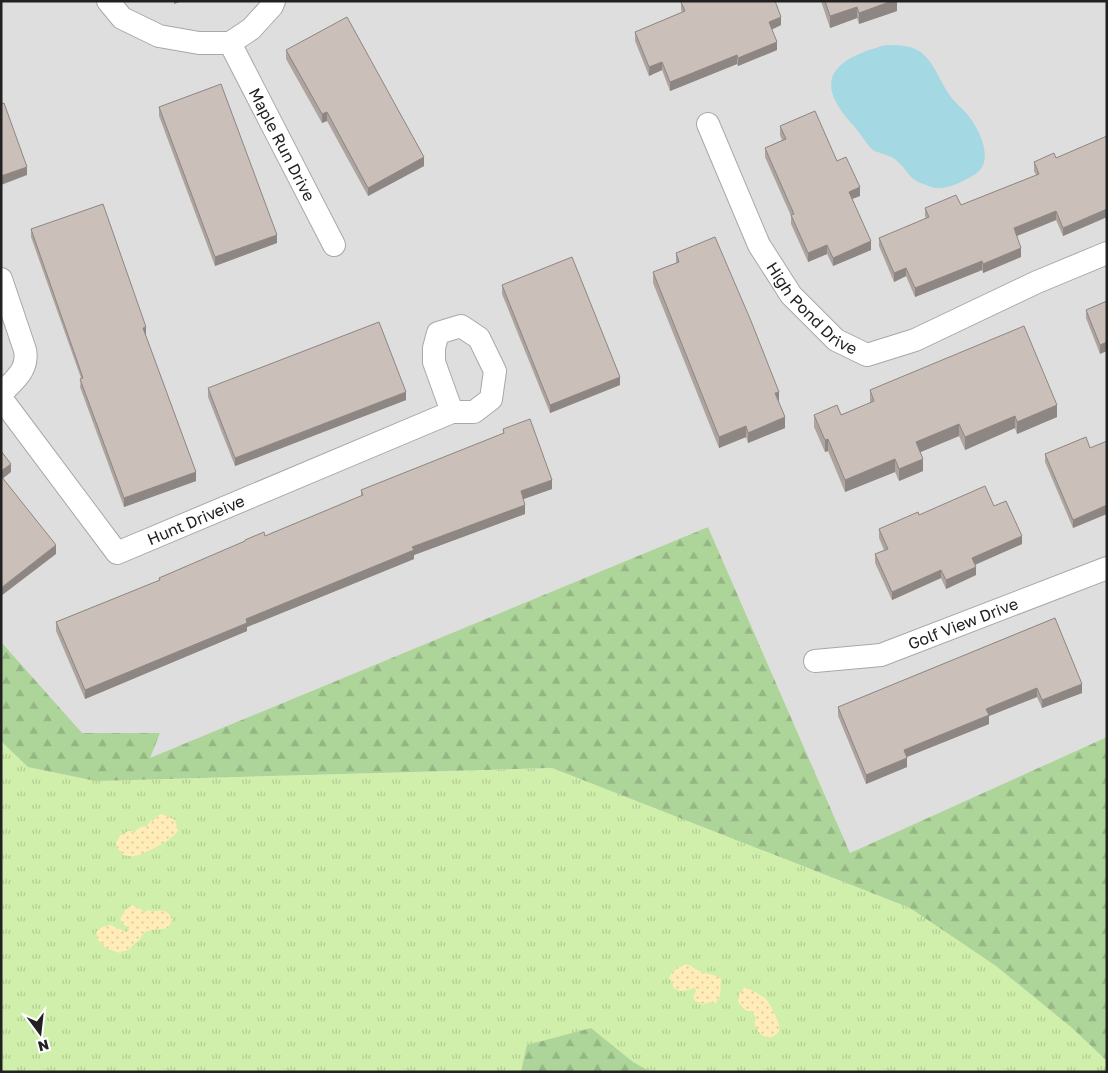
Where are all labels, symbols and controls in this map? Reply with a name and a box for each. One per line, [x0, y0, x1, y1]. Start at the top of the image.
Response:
street label: Maple Run Drive [245, 84, 320, 204]
street label: High Pond Drive [762, 258, 861, 359]
street label: Hunt Driveive [144, 491, 247, 549]
street label: Golf View Drive [905, 593, 1021, 654]
north arrow [15, 1008, 65, 1058]
text: N [36, 1036, 51, 1056]

